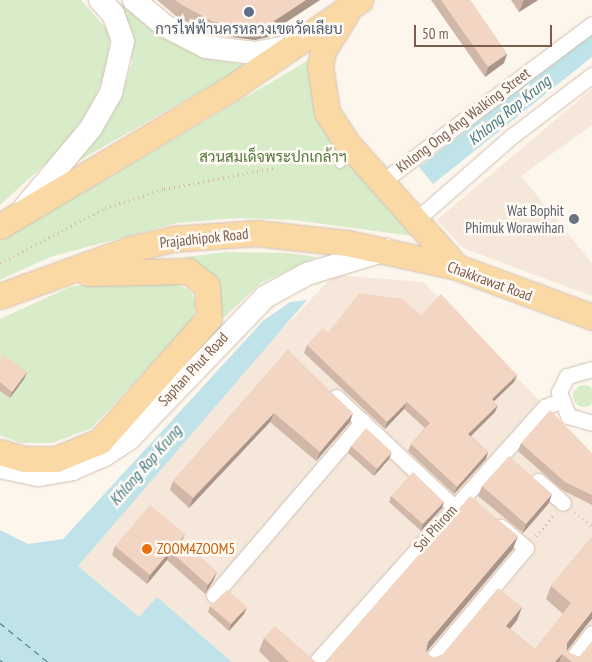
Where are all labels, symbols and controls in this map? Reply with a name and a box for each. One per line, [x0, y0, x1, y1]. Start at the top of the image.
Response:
marker: การไฟฟ้านครหลวงเขตวัดเลียบ [243, 6, 255, 18]
scale bar [417, 15, 554, 47]
place label: การไฟฟ้านครหลวงเขตวัดเลียบ [155, 20, 343, 38]
text: 50 m [422, 24, 448, 43]
street label: Khlong Ong Ang Walking Street [392, 64, 534, 176]
water label: Khlong Rop Krung [464, 71, 554, 149]
park label: สวนสมเด็จพระปกเกล้าฯ [199, 148, 347, 166]
place label: Wat Bophit Phimuk Worawihan [465, 201, 564, 236]
marker: Wat Bophit Phimuk Worawihan [568, 213, 580, 225]
street label: Prajadhipok Road [158, 224, 250, 252]
street label: Chakkrawat Road [445, 257, 535, 305]
street label: Saphan Phut Road [154, 328, 232, 410]
water label: Khlong Rop Krung [105, 421, 185, 509]
street label: Soi Phirom [409, 501, 461, 555]
place label: ZOOM4ZOOM5 [157, 540, 235, 558]
marker: ZOOM4ZOOM5 [141, 543, 153, 555]

